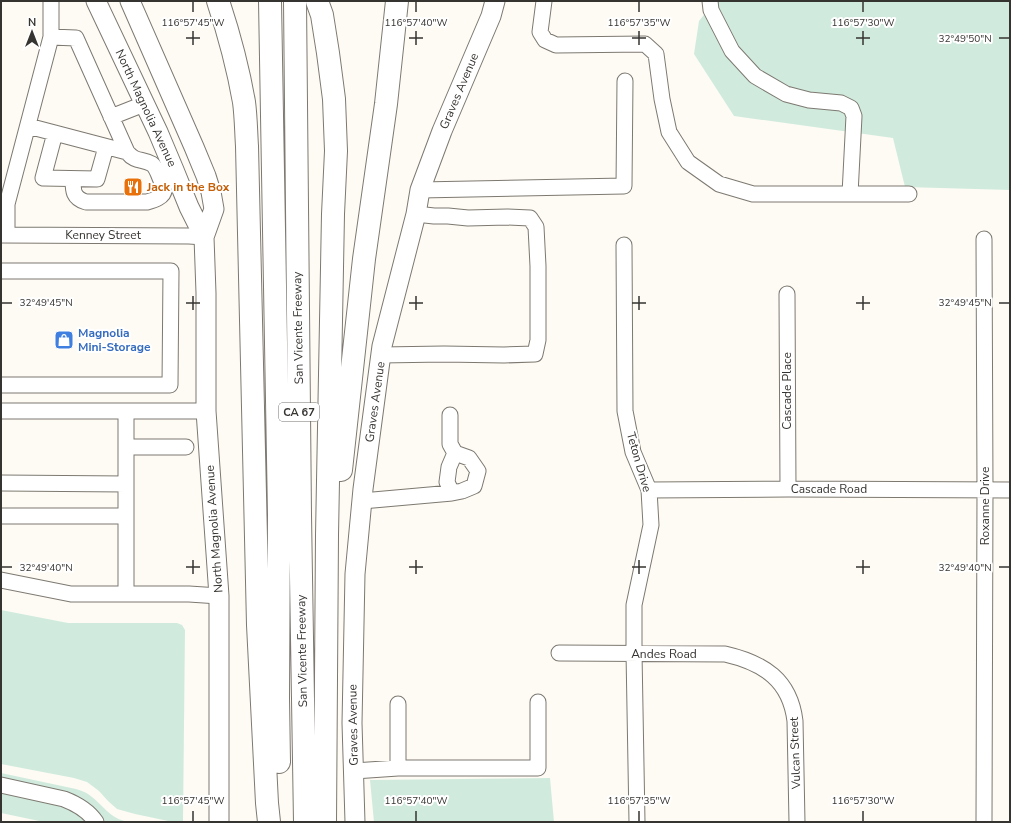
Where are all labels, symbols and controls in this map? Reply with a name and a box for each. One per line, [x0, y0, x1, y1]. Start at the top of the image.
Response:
north arrow [12, 12, 52, 52]
text: N [28, 15, 36, 30]
text: 116°57'45"W [162, 16, 224, 30]
text: 116°57'40"W [385, 16, 447, 30]
text: 116°57'35"W [608, 16, 670, 30]
text: 116°57'30"W [832, 16, 894, 30]
text: 32°49'50"N [938, 32, 992, 46]
street label: North Magnolia Avenue [112, 47, 180, 169]
street label: Graves Avenue [436, 50, 482, 132]
restaurant icon: Jack in the Box [122, 176, 144, 198]
place label: Jack in the Box [146, 179, 230, 195]
street label: Kenney Street [65, 227, 142, 243]
street label: San Vicente Freeway [289, 271, 307, 385]
text: 32°49'45"N [19, 296, 73, 310]
text: 32°49'45"N [938, 296, 992, 310]
place label: Magnolia Mini-Storage [78, 325, 151, 355]
shop icon: Magnolia Mini-Storage [53, 329, 75, 351]
street label: Cascade Place [779, 352, 795, 430]
street label: Graves Avenue [361, 361, 389, 443]
road number: CA 67 [279, 403, 319, 421]
street label: Teton Drive [623, 430, 655, 494]
street label: North Magnolia Avenue [202, 465, 226, 593]
street label: Roxanne Drive [977, 467, 993, 545]
street label: Cascade Road [791, 481, 867, 497]
text: 32°49'40"N [19, 561, 73, 575]
text: 32°49'40"N [938, 561, 992, 575]
street label: San Vicente Freeway [293, 594, 311, 708]
street label: Andes Road [631, 646, 697, 662]
street label: Graves Avenue [344, 684, 362, 766]
street label: Vulcan Street [786, 716, 804, 790]
text: 116°57'45"W [162, 794, 224, 808]
text: 116°57'40"W [385, 794, 447, 808]
text: 116°57'35"W [608, 794, 670, 808]
text: 116°57'30"W [832, 794, 894, 808]

